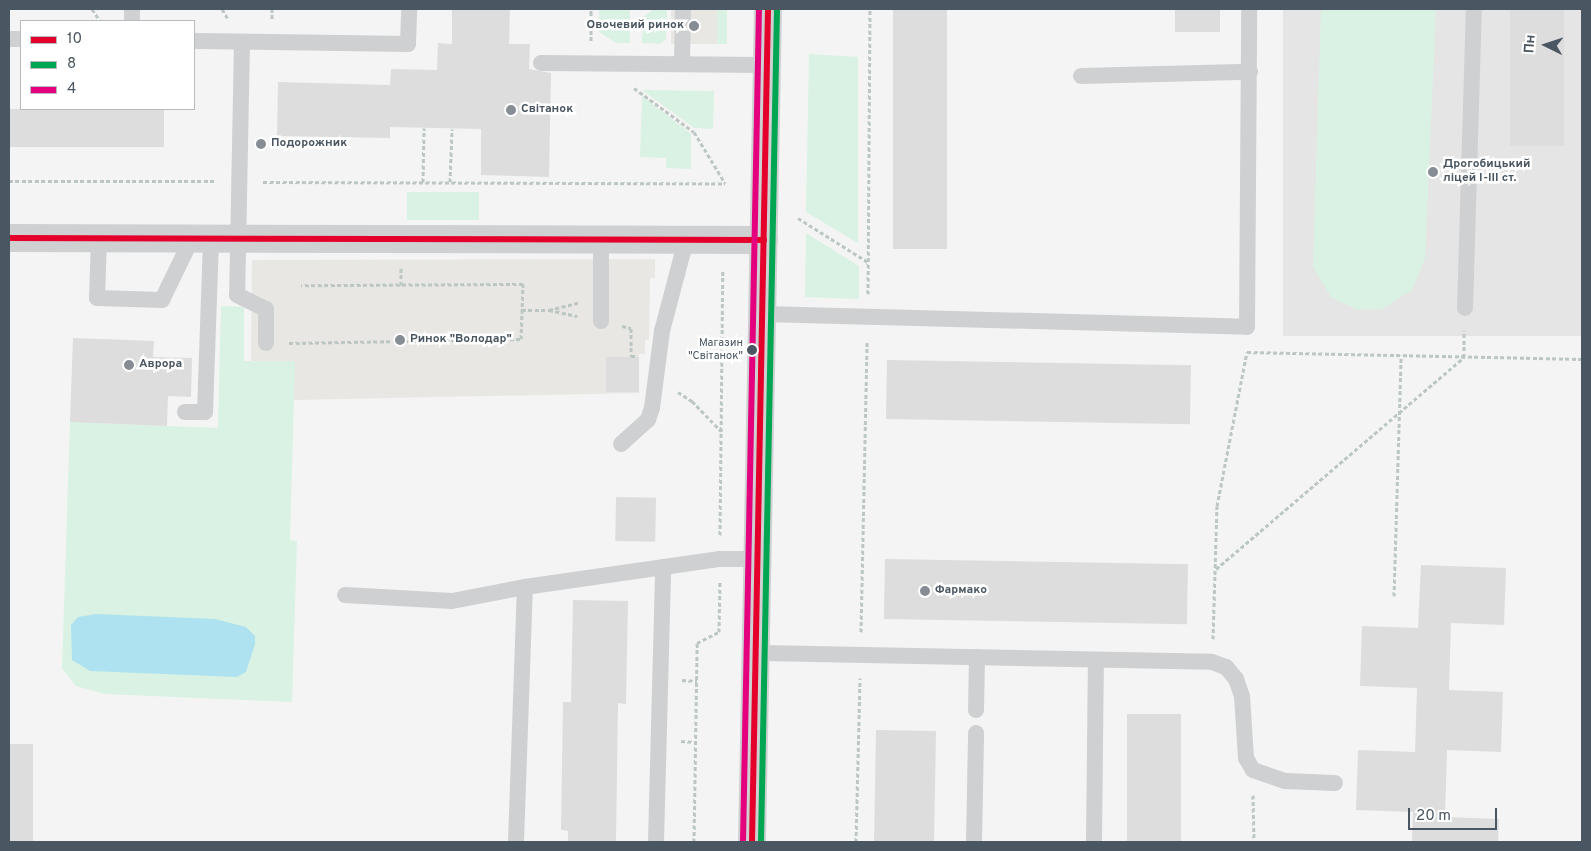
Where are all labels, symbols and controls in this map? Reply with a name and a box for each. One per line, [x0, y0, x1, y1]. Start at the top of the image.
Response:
place label: Овочевий ринок [586, 19, 684, 33]
legend [20, 20, 195, 110]
marker: Овочевий ринок [688, 20, 700, 32]
north arrow [1521, 20, 1571, 70]
text: 10 [67, 30, 82, 49]
text: Пн [1521, 34, 1540, 54]
text: 8 [67, 55, 76, 74]
text: 4 [67, 80, 76, 99]
place label: Світанок [521, 103, 573, 117]
marker: Світанок [505, 104, 517, 116]
place label: Подорожник [271, 137, 347, 151]
marker: Подорожник [255, 138, 267, 150]
place label: Дрогобицький ліцей І-ІІІ ст. [1443, 158, 1530, 186]
marker: Дрогобицький ліцей І-ІІІ ст. [1427, 166, 1439, 178]
place label: Ринок "Володар" [410, 333, 512, 347]
marker: Ринок "Володар" [394, 334, 406, 346]
place label: Магазин "Світанок" [688, 337, 743, 363]
marker: Магазин "Світанок" [747, 345, 757, 355]
place label: Аврора [139, 358, 182, 372]
marker: Аврора [123, 359, 135, 371]
place label: Фармако [935, 584, 987, 598]
marker: Фармако [919, 585, 931, 597]
scale bar [1411, 798, 1500, 830]
text: 20 m [1416, 807, 1451, 826]

